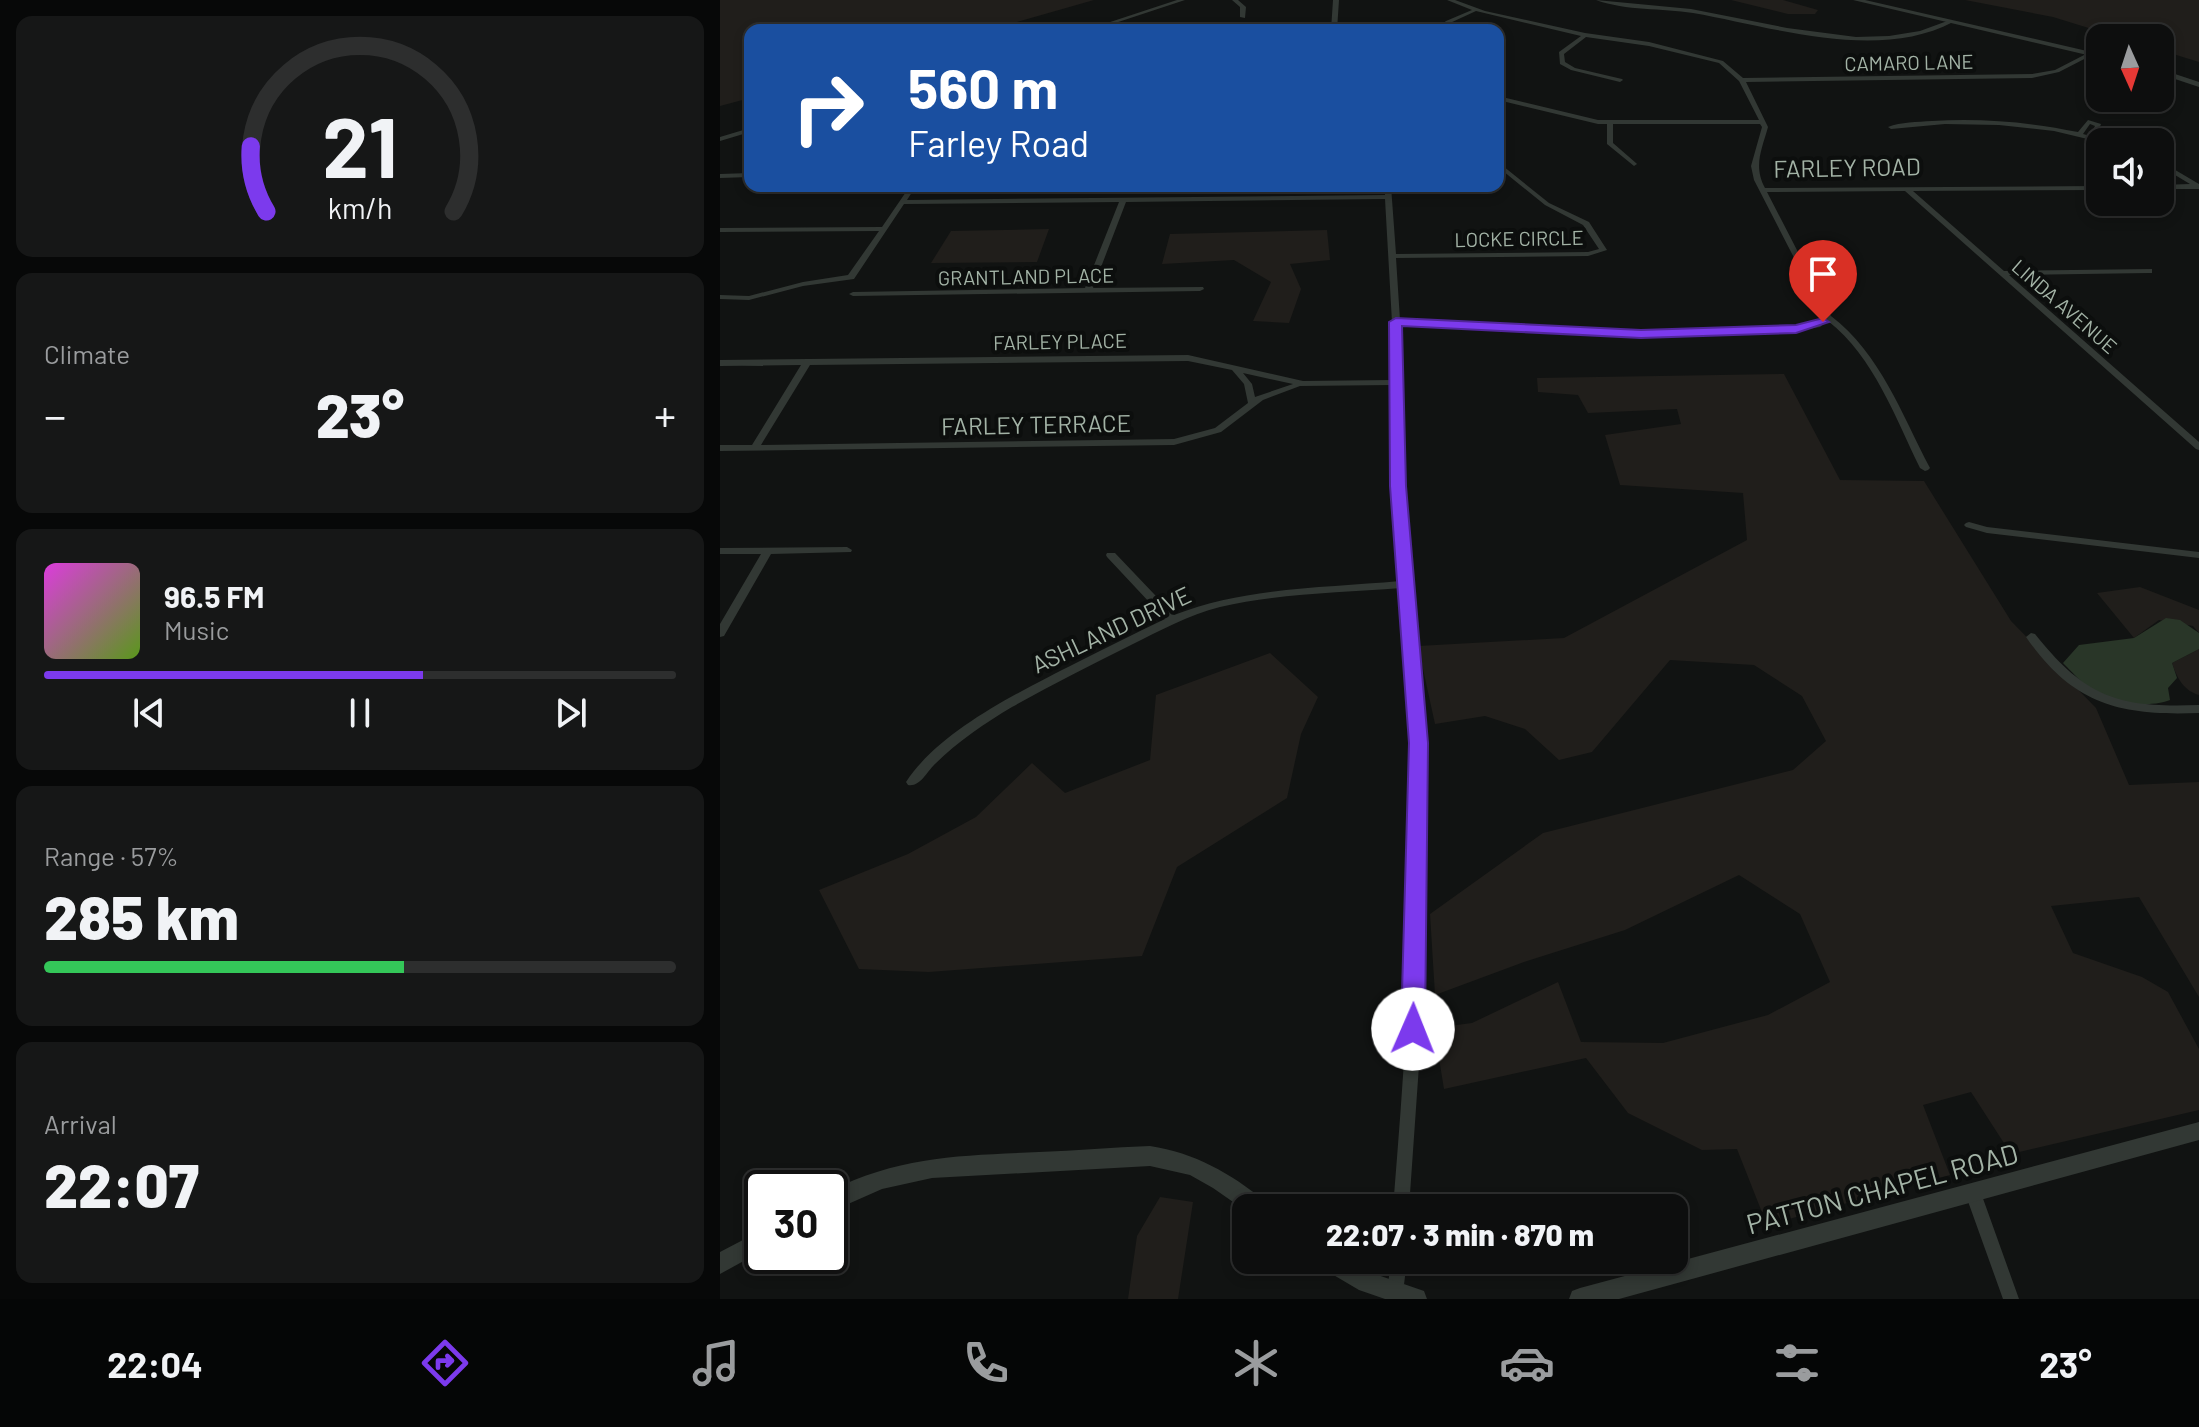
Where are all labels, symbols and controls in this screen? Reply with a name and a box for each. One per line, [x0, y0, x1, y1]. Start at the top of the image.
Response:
north arrow [2086, 24, 2174, 112]
map controls [2086, 24, 2174, 216]
street label: CAMARO LANE [1844, 49, 1974, 75]
text: 560 m [908, 53, 1058, 120]
icon: right [776, 56, 880, 160]
text: 21 [322, 95, 398, 195]
text: Farley Road [908, 121, 1089, 164]
button: sound [2086, 128, 2174, 216]
street label: FARLEY ROAD [1773, 151, 1921, 183]
text: km/h [328, 190, 392, 225]
street label: LOCKE CIRCLE [1454, 225, 1584, 251]
pin [1789, 240, 1857, 322]
icon: arrive [1801, 252, 1845, 296]
street label: LINDA AVENUE [2008, 254, 2122, 358]
street label: GRANTLAND PLACE [938, 262, 1114, 290]
street label: FARLEY PLACE [993, 328, 1127, 354]
text: Climate [44, 338, 130, 369]
text: 23° [316, 378, 404, 450]
text: − [44, 388, 66, 441]
text: + [654, 388, 676, 441]
street label: FARLEY TERRACE [941, 408, 1131, 440]
text: 96.5 FM [164, 578, 265, 614]
street label: ASHLAND DRIVE [1027, 579, 1195, 679]
text: Music [164, 614, 229, 645]
icon: previous [127, 691, 171, 735]
icon: pause [338, 691, 382, 735]
icon: next [549, 691, 593, 735]
text: Range · 57% [44, 840, 179, 871]
text: 285 km [44, 880, 239, 952]
position arrow [1371, 987, 1455, 1071]
text: Arrival [44, 1108, 117, 1139]
street label: PATTON CHAPEL ROAD [1742, 1135, 2022, 1241]
text: 22:07 [44, 1148, 199, 1220]
speed limit sign: 30 [744, 1170, 848, 1274]
text: 22:07 · 3 min · 870 m [1326, 1216, 1594, 1252]
icon: directions [417, 1335, 473, 1391]
icon: music [688, 1335, 744, 1391]
icon: phone [958, 1335, 1014, 1391]
icon: climate [1228, 1335, 1284, 1391]
icon: car [1499, 1335, 1555, 1391]
icon: filters [1769, 1335, 1825, 1391]
text: 22:04 [107, 1342, 203, 1385]
text: 23° [2039, 1342, 2092, 1385]

